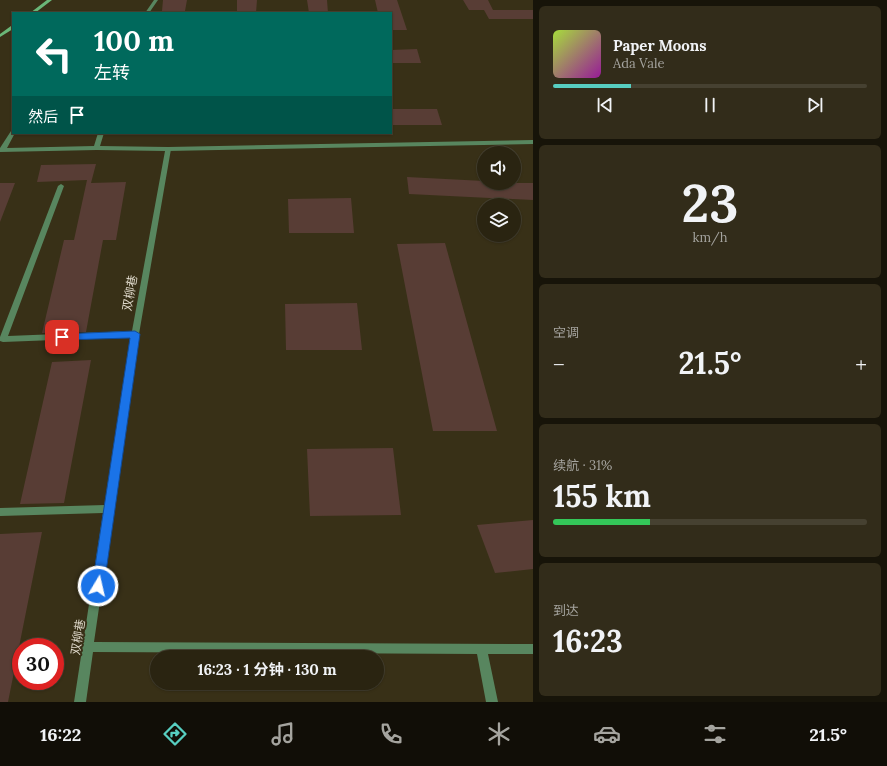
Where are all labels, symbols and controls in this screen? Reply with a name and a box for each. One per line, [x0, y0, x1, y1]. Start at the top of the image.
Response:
text: 100 m [94, 23, 174, 59]
icon: left [28, 28, 80, 80]
text: Paper Moons [613, 36, 707, 55]
text: Ada Vale [613, 55, 665, 72]
text: 左转 [94, 61, 130, 84]
icon: previous [594, 94, 616, 116]
icon: pause [699, 94, 721, 116]
icon: next [804, 94, 826, 116]
icon: arrive [66, 104, 88, 126]
text: 然后 [28, 107, 58, 126]
map controls [477, 146, 521, 242]
button: sound [477, 146, 521, 190]
text: 23 [682, 170, 738, 236]
button: layers [477, 198, 521, 242]
text: km/h [692, 229, 728, 246]
street label: 双柳巷 [119, 274, 140, 312]
pin [45, 320, 79, 354]
text: 空调 [553, 324, 579, 341]
icon: arrive [51, 326, 73, 348]
text: 21.5° [679, 344, 741, 382]
text: − [553, 350, 565, 378]
text: + [855, 350, 867, 378]
text: 续航 · 31% [553, 457, 612, 474]
text: 155 km [553, 477, 651, 515]
position arrow [77, 565, 119, 607]
text: 到达 [553, 602, 579, 619]
street label: 双柳巷 [67, 618, 88, 656]
text: 16:23 [553, 622, 623, 660]
speed limit sign: 30 [12, 638, 64, 690]
text: 16:23 · 1 分钟 · 130 m [197, 660, 337, 679]
icon: directions [161, 720, 189, 748]
icon: music [269, 720, 297, 748]
icon: phone [377, 720, 405, 748]
icon: climate [485, 720, 513, 748]
icon: car [593, 720, 621, 748]
icon: filters [701, 720, 729, 748]
text: 16:22 [40, 723, 81, 746]
text: 21.5° [809, 723, 847, 746]

